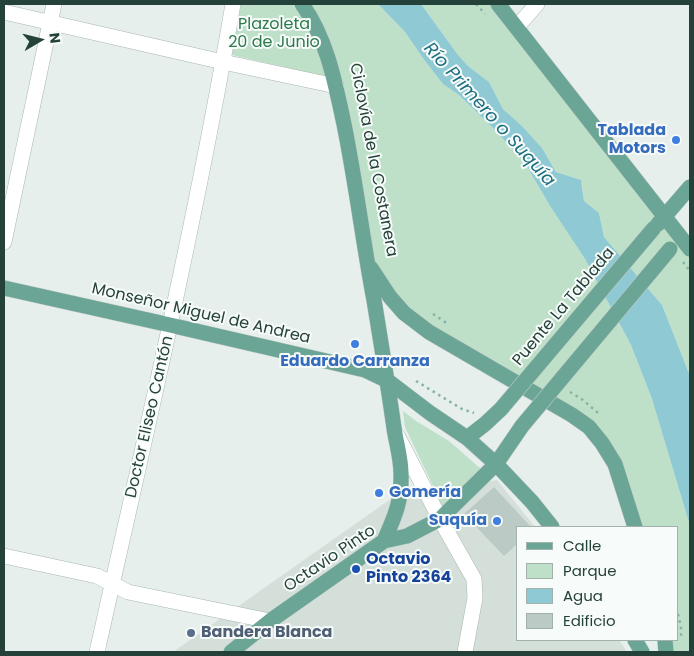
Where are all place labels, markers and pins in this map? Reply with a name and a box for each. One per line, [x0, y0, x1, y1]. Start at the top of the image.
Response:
place label: Tablada Motors [598, 121, 666, 159]
marker: Tablada Motors [670, 134, 682, 146]
marker: Eduardo Carranza [349, 338, 361, 350]
place label: Eduardo Carranza [280, 352, 430, 372]
place label: Gomería [389, 483, 461, 503]
marker: Gomería [373, 487, 385, 499]
place label: Suquía [429, 511, 487, 531]
marker: Suquía [491, 515, 503, 527]
place label: Octavio Pinto 2364 [366, 550, 451, 588]
marker: Octavio Pinto 2364 [350, 563, 362, 575]
place label: Bandera Blanca [201, 623, 332, 643]
marker: Bandera Blanca [185, 627, 197, 639]

